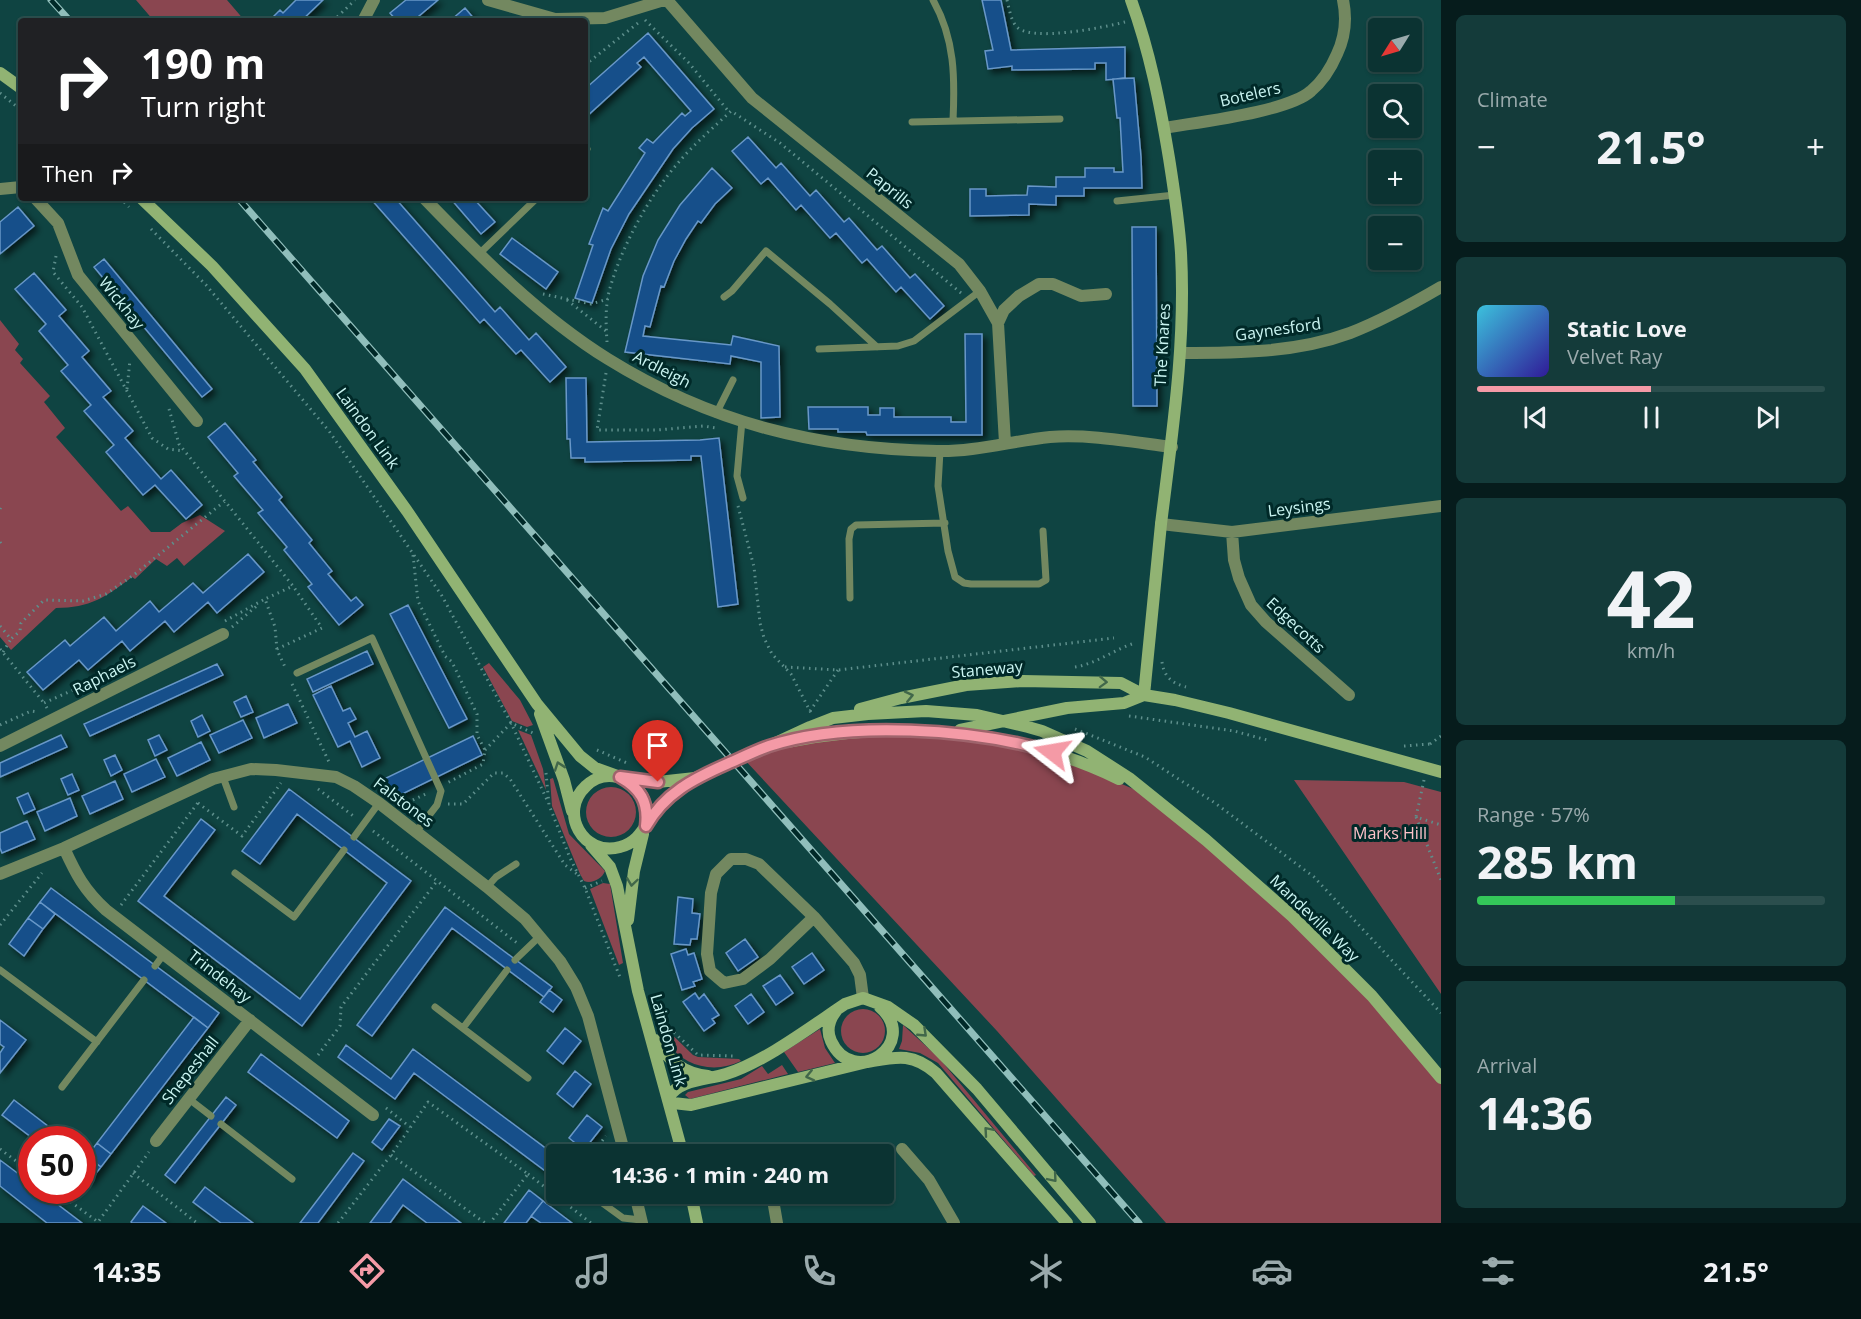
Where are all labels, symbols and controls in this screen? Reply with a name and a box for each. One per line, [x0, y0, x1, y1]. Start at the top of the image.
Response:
north arrow [1368, 18, 1422, 72]
map controls [1368, 18, 1422, 270]
text: 190 m [141, 34, 265, 91]
icon: right [42, 42, 120, 120]
street label: Botelers [1217, 76, 1283, 112]
button: search [1368, 84, 1422, 138]
text: Climate [1477, 86, 1548, 113]
text: Turn right [141, 88, 266, 125]
text: 21.5° [1596, 116, 1706, 177]
text: − [1477, 124, 1496, 169]
text: + [1806, 124, 1825, 169]
button: + [1368, 150, 1422, 204]
icon: right [105, 156, 138, 189]
text: Then [42, 158, 93, 188]
street label: Paprills [862, 162, 918, 214]
button: − [1368, 216, 1422, 270]
street label: Wickhay [94, 272, 151, 335]
street label: The Knares [1149, 303, 1175, 387]
street label: Gaynesford [1234, 312, 1322, 346]
text: Static Love [1567, 313, 1687, 343]
text: Velvet Ray [1567, 343, 1662, 370]
street label: Ardleigh [629, 345, 695, 393]
street label: Laindon Link [331, 383, 405, 473]
icon: previous [1519, 401, 1552, 434]
icon: pause [1635, 401, 1668, 434]
icon: next [1751, 401, 1784, 434]
street label: Leysings [1266, 492, 1332, 522]
text: 42 [1606, 545, 1696, 651]
street label: Edgecotts [1262, 592, 1330, 658]
text: km/h [1627, 637, 1675, 664]
street label: Raphaels [69, 650, 139, 700]
street label: Staneway [950, 655, 1025, 683]
one-way arrow [1099, 676, 1108, 688]
one-way arrow [904, 690, 914, 703]
pin [632, 720, 683, 782]
position arrow [1020, 720, 1084, 784]
icon: arrive [641, 729, 674, 762]
one-way arrow [554, 761, 566, 772]
street label: Falstones [369, 772, 439, 832]
text: Range · 57% [1477, 801, 1590, 828]
park label: Marks Hill [1353, 822, 1427, 844]
text: 285 km [1477, 831, 1638, 892]
street label: Mandeville Way [1265, 870, 1365, 967]
one-way arrow [627, 877, 639, 887]
street label: Trindehay [184, 944, 257, 1008]
street label: Laindon Link [645, 991, 693, 1089]
one-way arrow [915, 1025, 926, 1036]
street label: Shepeshall [156, 1031, 224, 1109]
text: Arrival [1477, 1052, 1537, 1079]
one-way arrow [805, 1069, 815, 1082]
text: 14:36 [1477, 1082, 1593, 1143]
speed limit sign: 50 [18, 1126, 96, 1204]
one-way arrow [984, 1127, 995, 1138]
text: 14:36 · 1 min · 240 m [611, 1159, 829, 1189]
one-way arrow [1045, 1171, 1056, 1182]
icon: directions [346, 1250, 388, 1292]
icon: music [572, 1250, 614, 1292]
icon: phone [798, 1250, 840, 1292]
icon: climate [1025, 1250, 1067, 1292]
icon: car [1251, 1250, 1293, 1292]
icon: filters [1477, 1250, 1519, 1292]
text: 14:35 [92, 1253, 162, 1290]
text: 21.5° [1703, 1253, 1769, 1290]

